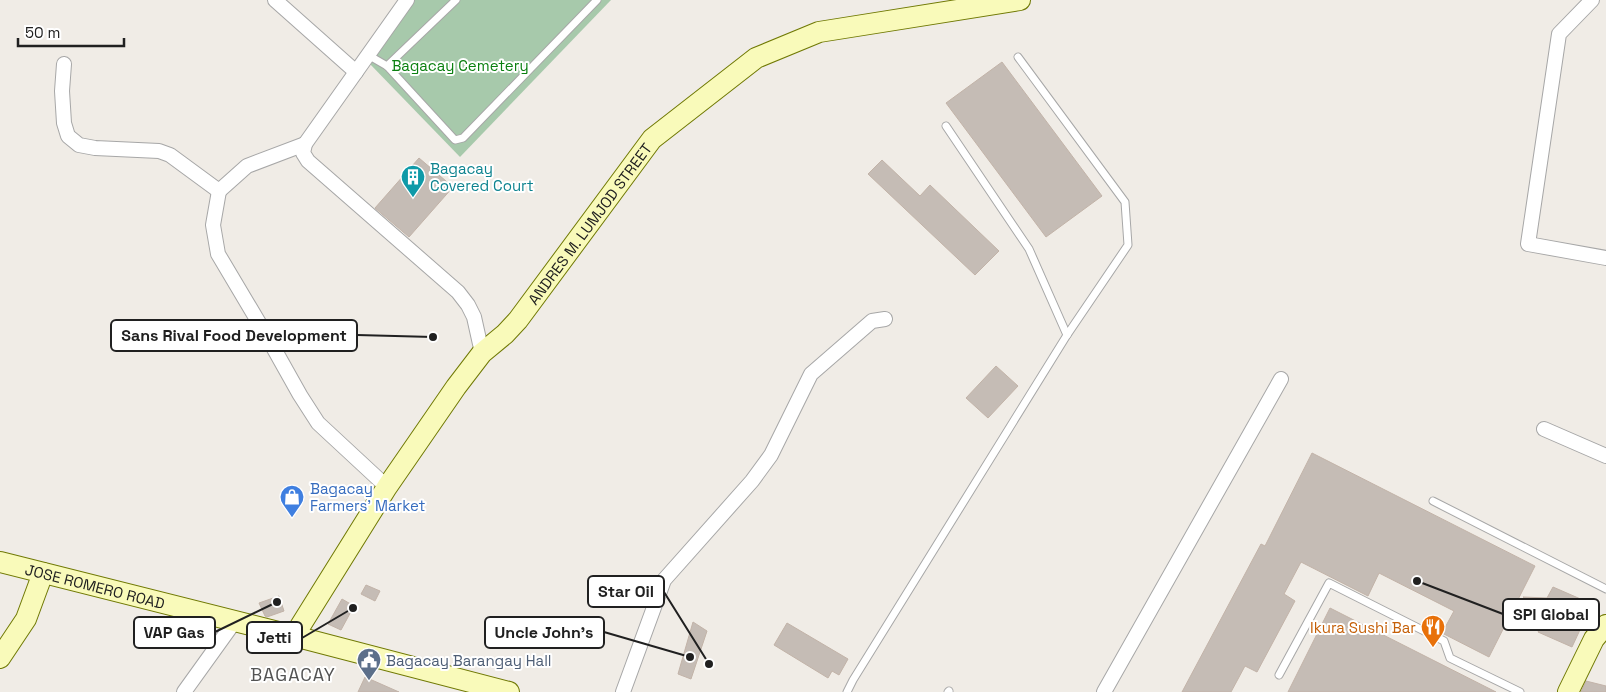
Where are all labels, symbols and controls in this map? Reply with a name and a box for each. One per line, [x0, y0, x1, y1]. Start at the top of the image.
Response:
scale bar [18, 15, 124, 47]
text: 50 m [25, 23, 60, 42]
park label: Bagacay Cemetery [391, 56, 529, 75]
street label: ANDRES M. LUMJOD STREET [523, 139, 656, 308]
place label: Bagacay Covered Court [430, 159, 534, 195]
building icon: Bagacay Covered Court [400, 164, 426, 198]
callout: Sans Rival Food Development [111, 320, 357, 351]
text: Sans Rival Food Development [121, 325, 347, 346]
place label: Bagacay Farmers' Market [310, 479, 425, 515]
shop icon: Bagacay Farmers' Market [279, 484, 305, 518]
street label: JOSE ROMERO ROAD [23, 559, 167, 613]
callout: Star Oil [588, 576, 664, 607]
text: Star Oil [598, 581, 654, 602]
callout: SPI Global [1503, 599, 1599, 630]
text: SPI Global [1513, 604, 1589, 625]
restaurant icon: Ikura Sushi Bar [1420, 614, 1446, 648]
callout: VAP Gas [134, 617, 215, 648]
callout: Uncle John's [485, 617, 604, 648]
place label: Ikura Sushi Bar [1310, 618, 1416, 637]
text: VAP Gas [143, 622, 205, 643]
callout: Jetti [247, 622, 302, 653]
text: Uncle John's [495, 622, 593, 643]
text: Jetti [256, 627, 292, 648]
public building icon: Bagacay Barangay Hall [356, 647, 382, 681]
place label: Bagacay Barangay Hall [386, 651, 552, 670]
district label: BAGACAY [250, 663, 336, 686]

